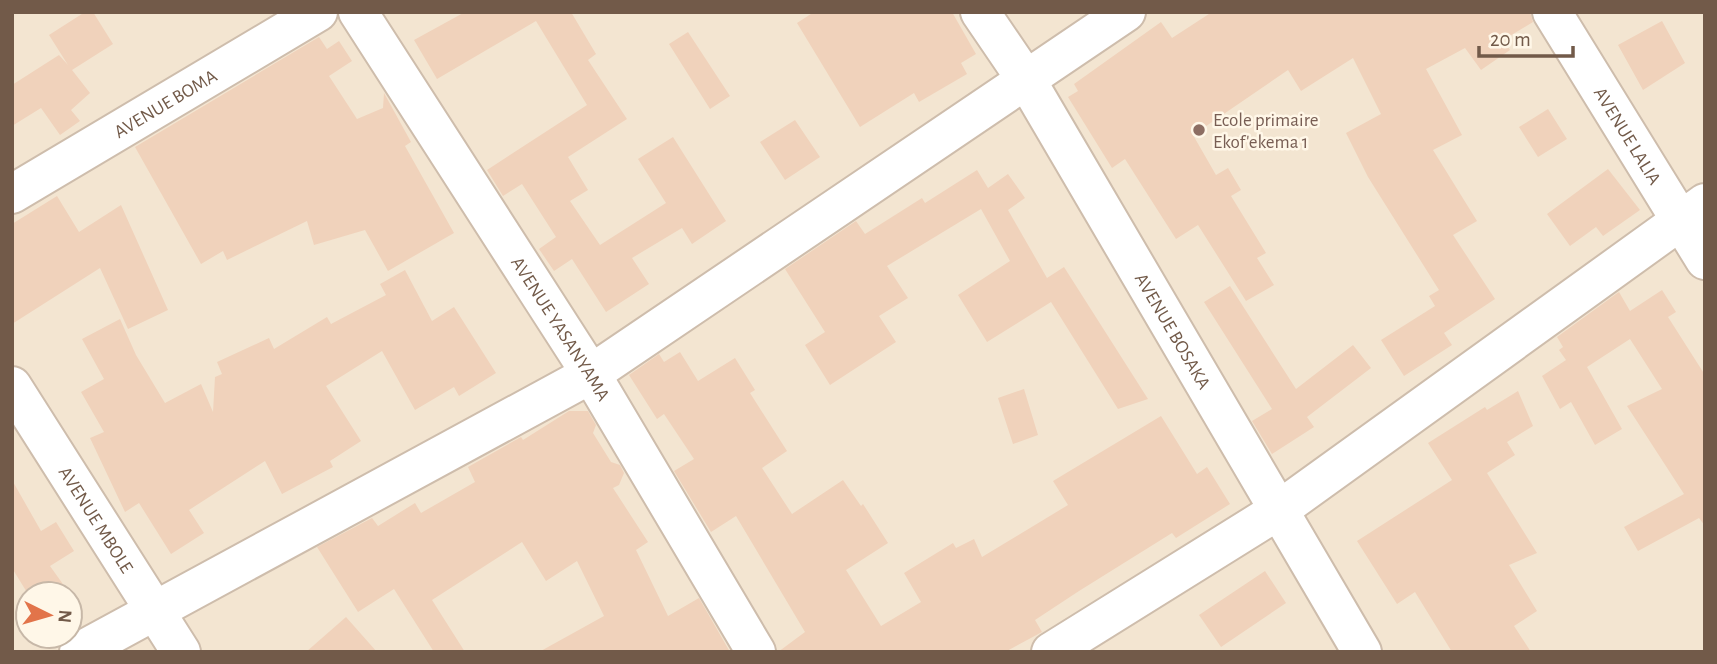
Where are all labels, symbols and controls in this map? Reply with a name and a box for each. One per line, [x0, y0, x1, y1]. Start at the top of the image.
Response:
scale bar [1479, 14, 1574, 58]
text: 20 m [1490, 29, 1531, 50]
street label: AVENUE BOMA [111, 66, 220, 142]
street label: AVENUE LALIA [1590, 84, 1664, 188]
place label: Ecole primaire Ekof'ekema 1 [1213, 111, 1319, 152]
marker: Ecole primaire Ekof'ekema 1 [1191, 122, 1207, 138]
street label: AVENUE YASANYAMA [507, 254, 613, 404]
street label: AVENUE BOSAKA [1131, 270, 1214, 393]
street label: AVENUE MBOLE [55, 464, 136, 577]
north arrow [14, 580, 84, 650]
text: N [54, 609, 74, 624]

